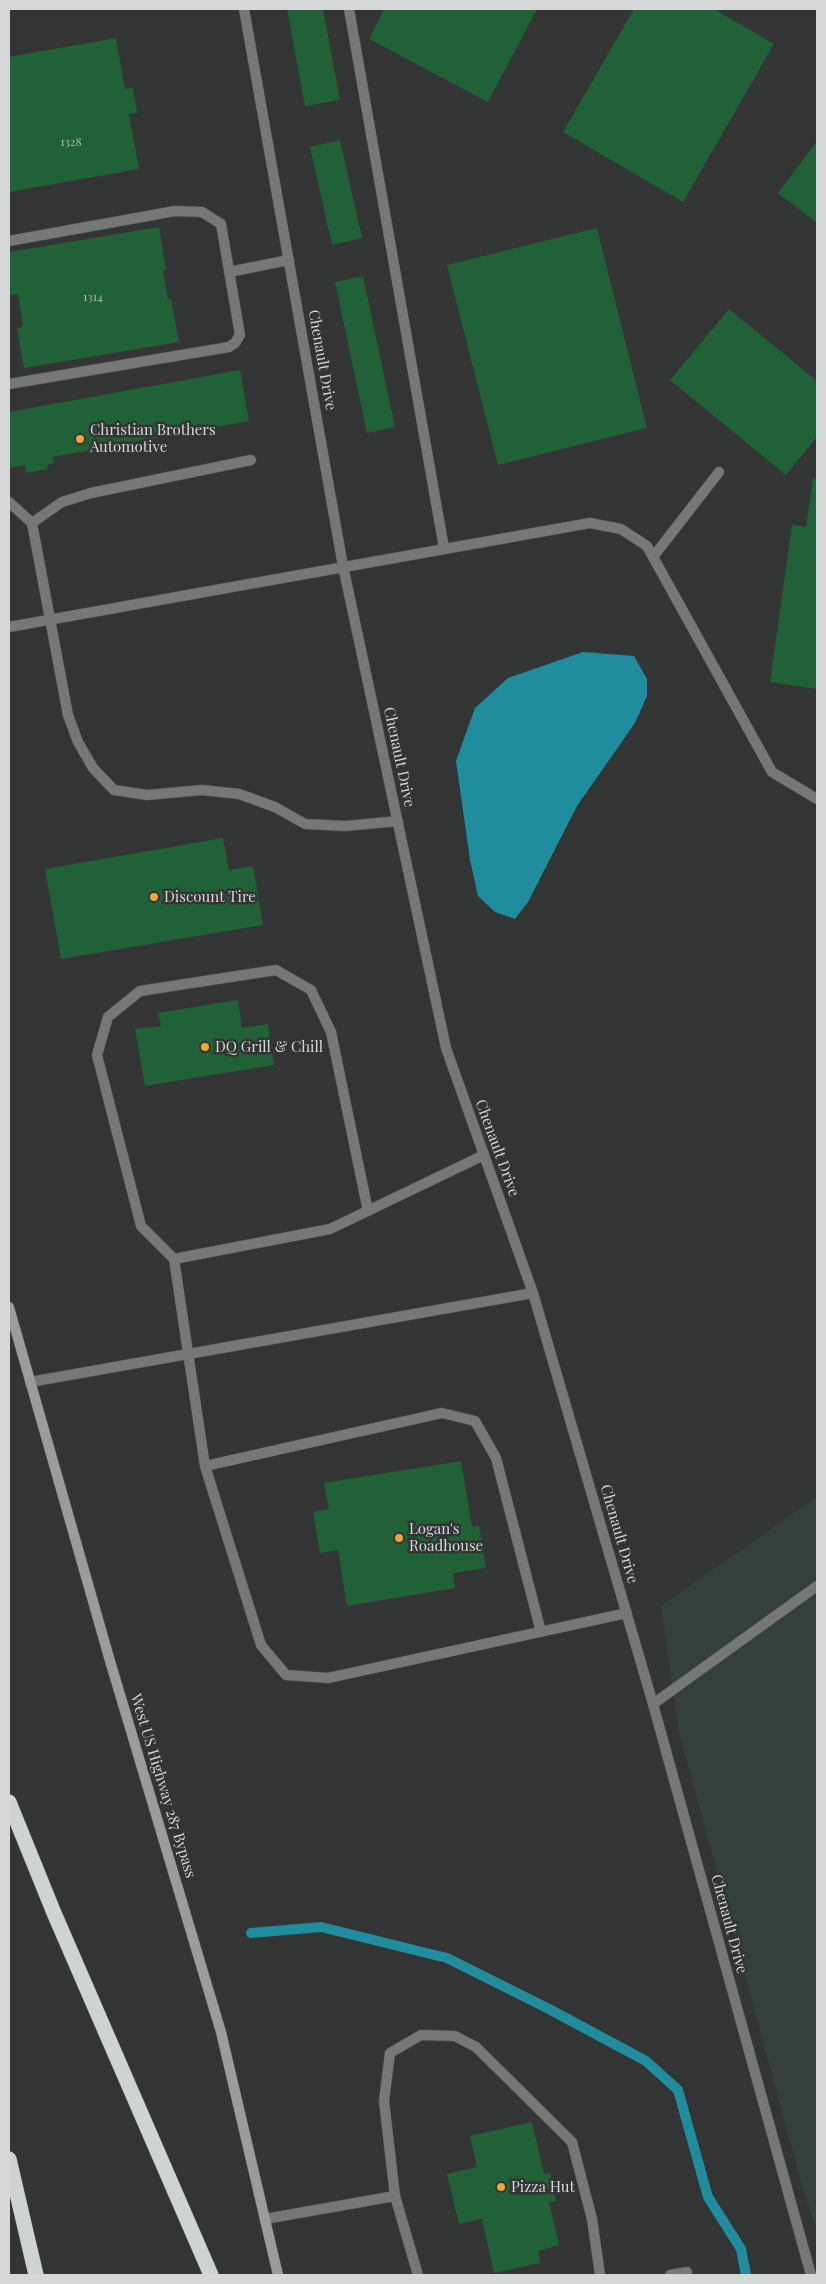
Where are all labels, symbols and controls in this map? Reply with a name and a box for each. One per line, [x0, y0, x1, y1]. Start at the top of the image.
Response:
house number: 1328 [60, 135, 82, 149]
house number: 1314 [83, 290, 103, 304]
street label: Chenault Drive [304, 308, 340, 412]
place label: Christian Brothers Automotive [90, 421, 216, 456]
marker: Christian Brothers Automotive [74, 433, 86, 445]
street label: Chenault Drive [380, 705, 418, 809]
place label: Discount Tire [164, 888, 256, 906]
marker: Discount Tire [148, 891, 160, 903]
place label: DQ Grill & Chill [215, 1038, 323, 1056]
marker: DQ Grill & Chill [199, 1041, 211, 1053]
street label: Chenault Drive [471, 1097, 523, 1199]
street label: Chenault Drive [596, 1483, 642, 1585]
place label: Logan's Roadhouse [409, 1520, 483, 1555]
marker: Logan's Roadhouse [393, 1532, 405, 1544]
street label: West US Highway 287 Bypass [126, 1692, 200, 1880]
street label: Chenault Drive [707, 1872, 751, 1976]
place label: Pizza Hut [511, 2178, 575, 2196]
marker: Pizza Hut [495, 2181, 507, 2193]

